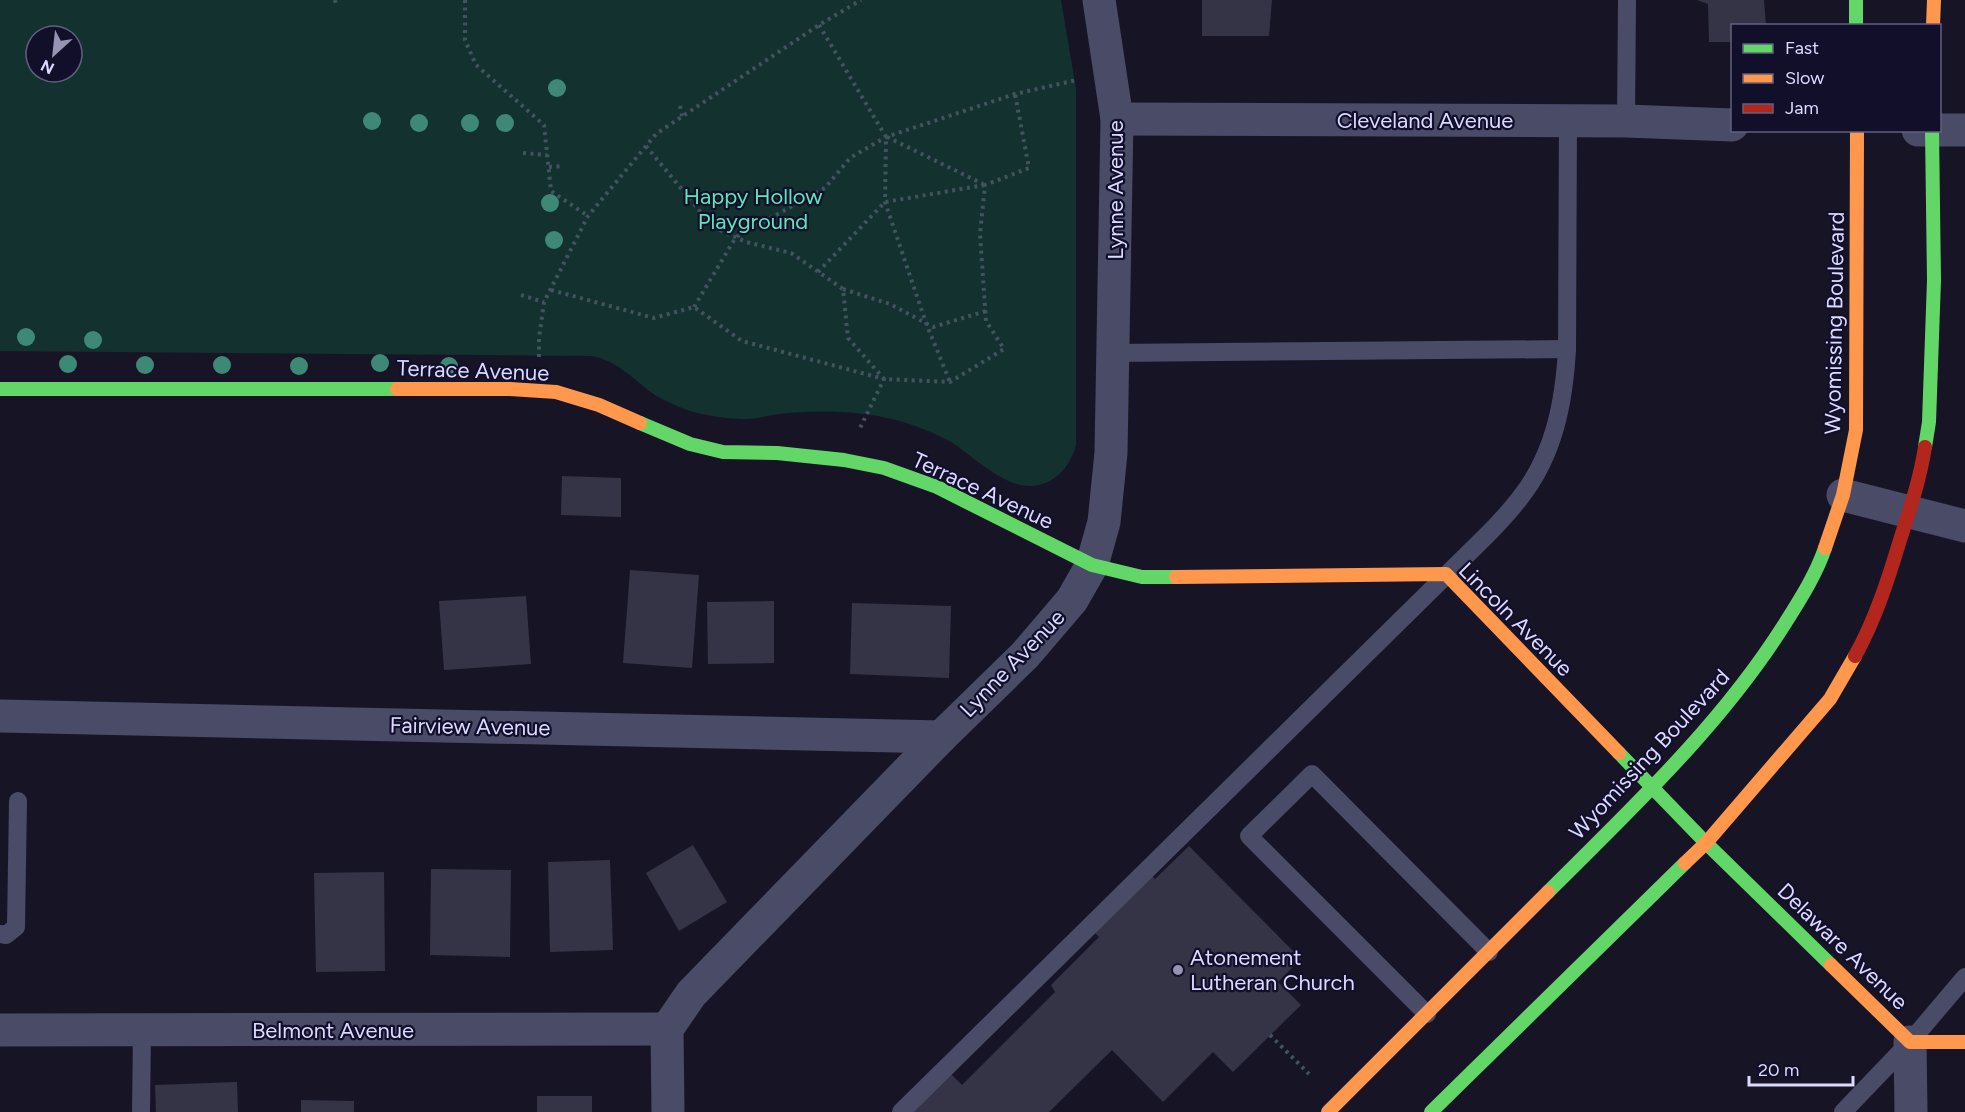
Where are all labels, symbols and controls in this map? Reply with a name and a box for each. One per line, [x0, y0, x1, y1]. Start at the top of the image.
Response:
north arrow [24, 24, 84, 84]
legend [1731, 24, 1941, 132]
text: Fast [1785, 37, 1819, 59]
text: N [38, 56, 57, 78]
text: Slow [1785, 67, 1824, 89]
text: Jam [1785, 97, 1819, 119]
street label: Cleveland Avenue [1337, 107, 1513, 134]
street label: Lynne Avenue [1102, 120, 1129, 260]
park label: Happy Hollow Playground [683, 183, 823, 235]
street label: Wyomissing Boulevard [1819, 211, 1850, 435]
street label: Terrace Avenue [396, 354, 550, 387]
street label: Terrace Avenue [908, 446, 1058, 535]
street label: Lincoln Avenue [1453, 557, 1578, 682]
street label: Lynne Avenue [954, 604, 1070, 723]
street label: Wyomissing Boulevard [1563, 664, 1735, 845]
street label: Fairview Avenue [389, 712, 551, 741]
street label: Delaware Avenue [1772, 877, 1913, 1015]
place label: Atonement Lutheran Church [1190, 944, 1355, 996]
marker: Atonement Lutheran Church [1171, 963, 1185, 977]
street label: Belmont Avenue [252, 1017, 414, 1044]
scale bar [1749, 1049, 1852, 1087]
text: 20 m [1758, 1059, 1799, 1081]

